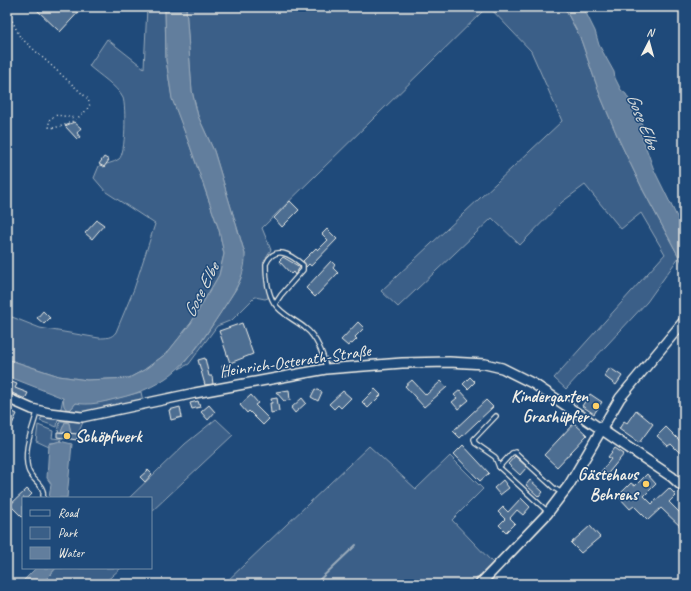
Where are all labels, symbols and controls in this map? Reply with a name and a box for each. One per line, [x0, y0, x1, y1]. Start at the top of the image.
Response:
north arrow [629, 22, 669, 62]
text: N [646, 25, 656, 40]
water label: Gose Elbe [622, 90, 665, 155]
water label: Gose Elbe [178, 256, 225, 321]
street label: Heinrich-Osterath-Straße [218, 340, 373, 382]
place label: Kindergarten Grashüpfer [511, 386, 590, 427]
marker: Kindergarten Grashüpfer [591, 401, 601, 411]
place label: Schöpfwerk [75, 426, 143, 447]
marker: Schöpfwerk [62, 431, 72, 441]
place label: Gästehaus Behrens [578, 464, 640, 505]
marker: Gästehaus Behrens [641, 479, 651, 489]
legend [22, 497, 152, 569]
text: Road [58, 505, 80, 521]
text: Park [58, 525, 79, 541]
text: Water [58, 545, 86, 561]

